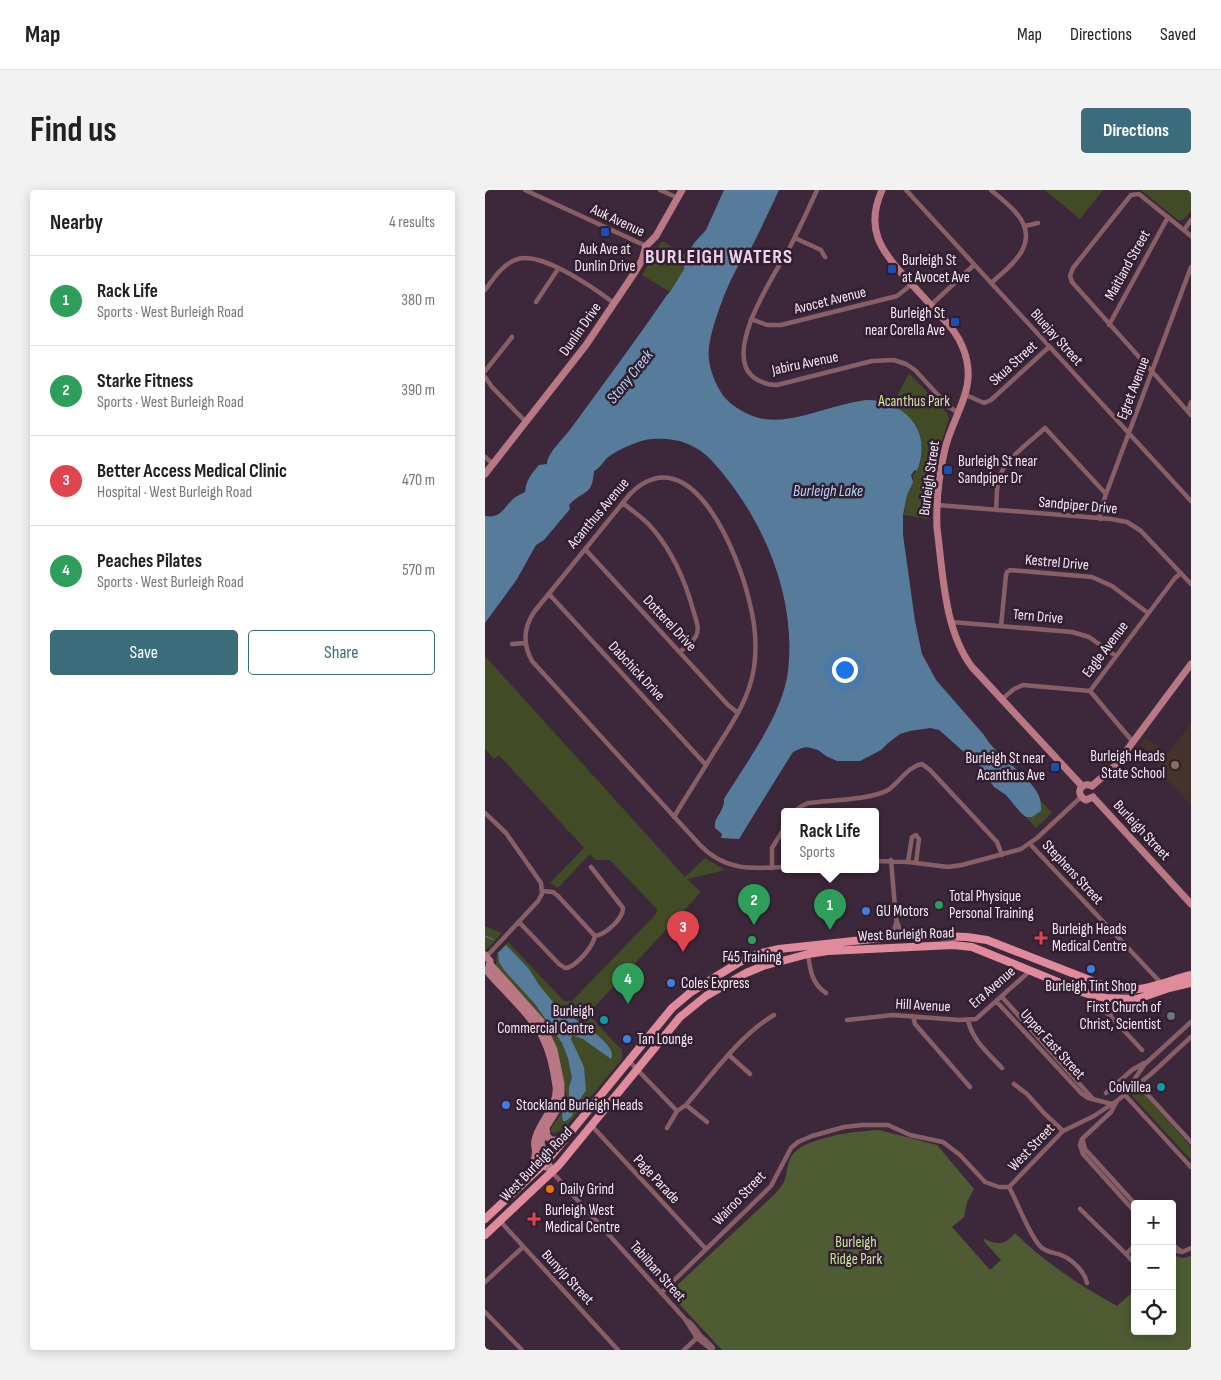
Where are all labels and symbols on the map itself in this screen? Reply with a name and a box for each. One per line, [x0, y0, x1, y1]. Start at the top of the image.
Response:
street label: Auk Avenue [587, 199, 648, 241]
marker: Auk Ave at Dunlin Drive [599, 226, 611, 238]
street label: Maitland Street [1100, 226, 1155, 304]
place label: Auk Ave at Dunlin Drive [575, 240, 635, 276]
district label: BURLEIGH WATERS [645, 245, 793, 269]
place label: Burleigh St at Avocet Ave [902, 251, 970, 287]
marker: Burleigh St at Avocet Ave [886, 263, 898, 275]
street label: Avocet Avenue [791, 282, 868, 319]
street label: Dunlin Drive [555, 299, 606, 360]
place label: Burleigh St near Corella Ave [865, 304, 945, 340]
street label: Bluejay Street [1026, 305, 1087, 370]
marker: Burleigh St near Corella Ave [949, 316, 961, 328]
street label: Skua Street [985, 337, 1042, 390]
water label: Stony Creek [603, 346, 658, 408]
street label: Jabiru Avenue [769, 347, 840, 380]
street label: Egret Avenue [1113, 354, 1154, 422]
park label: Acanthus Park [877, 392, 950, 411]
street label: Burleigh Street [915, 439, 944, 517]
place label: Burleigh St near Sandpiper Dr [958, 452, 1038, 488]
marker: Burleigh St near Sandpiper Dr [942, 464, 954, 476]
street label: Acanthus Avenue [563, 474, 633, 553]
water label: Burleigh Lake [793, 482, 863, 501]
street label: Sandpiper Drive [1038, 493, 1118, 518]
street label: Kestrel Drive [1024, 550, 1090, 575]
street label: Dotterel Drive [639, 591, 700, 655]
street label: Tern Drive [1012, 605, 1064, 628]
street label: Eagle Avenue [1078, 617, 1133, 681]
street label: Dabchick Drive [604, 638, 669, 705]
your location [832, 657, 858, 683]
place label: Burleigh Heads State School [1090, 747, 1165, 783]
place label: Burleigh St near Acanthus Ave [965, 749, 1046, 785]
marker: Burleigh Heads State School [1169, 759, 1181, 771]
marker: Burleigh St near Acanthus Ave [1049, 761, 1061, 773]
street label: Burleigh Street [1109, 796, 1175, 865]
street label: Stephens Street [1038, 836, 1108, 909]
pin: 2 [738, 884, 770, 925]
place label: Total Physique Personal Training [949, 887, 1034, 923]
pin: 1 [814, 889, 846, 930]
marker: Total Physique Personal Training [933, 899, 945, 911]
place label: GU Motors [876, 902, 929, 921]
marker: GU Motors [860, 905, 872, 917]
pin: 3 [667, 911, 699, 952]
place label: Burleigh Heads Medical Centre [1052, 920, 1127, 956]
street label: West Burleigh Road [857, 923, 955, 946]
marker: Burleigh Heads Medical Centre [1034, 931, 1048, 945]
marker: F45 Training [746, 934, 758, 946]
place label: F45 Training [722, 948, 782, 967]
street label: Era Avenue [965, 962, 1019, 1013]
pin: 4 [612, 963, 644, 1004]
marker: Burleigh Tint Shop [1085, 963, 1097, 975]
place label: Coles Express [681, 974, 750, 993]
marker: Coles Express [665, 977, 677, 989]
place label: Burleigh Tint Shop [1045, 977, 1137, 996]
street label: Hill Avenue [895, 995, 951, 1016]
place label: First Church of Christ, Scientist [1080, 998, 1162, 1034]
place label: Burleigh Commercial Centre [497, 1002, 594, 1038]
street label: Upper East Street [1016, 1005, 1090, 1084]
marker: First Church of Christ, Scientist [1165, 1010, 1177, 1022]
marker: Burleigh Commercial Centre [598, 1014, 610, 1026]
place label: Tan Lounge [637, 1030, 693, 1049]
marker: Tan Lounge [621, 1033, 633, 1045]
place label: Colvillea [1109, 1078, 1151, 1097]
marker: Colvillea [1155, 1081, 1167, 1093]
place label: Stockland Burleigh Heads [516, 1096, 643, 1115]
marker: Stockland Burleigh Heads [500, 1099, 512, 1111]
street label: West Street [1004, 1119, 1059, 1175]
street label: West Burleigh Road [496, 1123, 577, 1206]
street label: Page Parade [629, 1151, 684, 1208]
street label: Wairoo Street [709, 1167, 770, 1230]
place label: Daily Grind [560, 1180, 614, 1199]
marker: Daily Grind [544, 1183, 556, 1195]
place label: Burleigh West Medical Centre [545, 1201, 620, 1237]
marker: Burleigh West Medical Centre [527, 1212, 541, 1226]
park label: Burleigh Ridge Park [830, 1233, 882, 1269]
street label: Tabilban Street [625, 1237, 690, 1306]
street label: Bunyip Street [537, 1246, 598, 1309]

